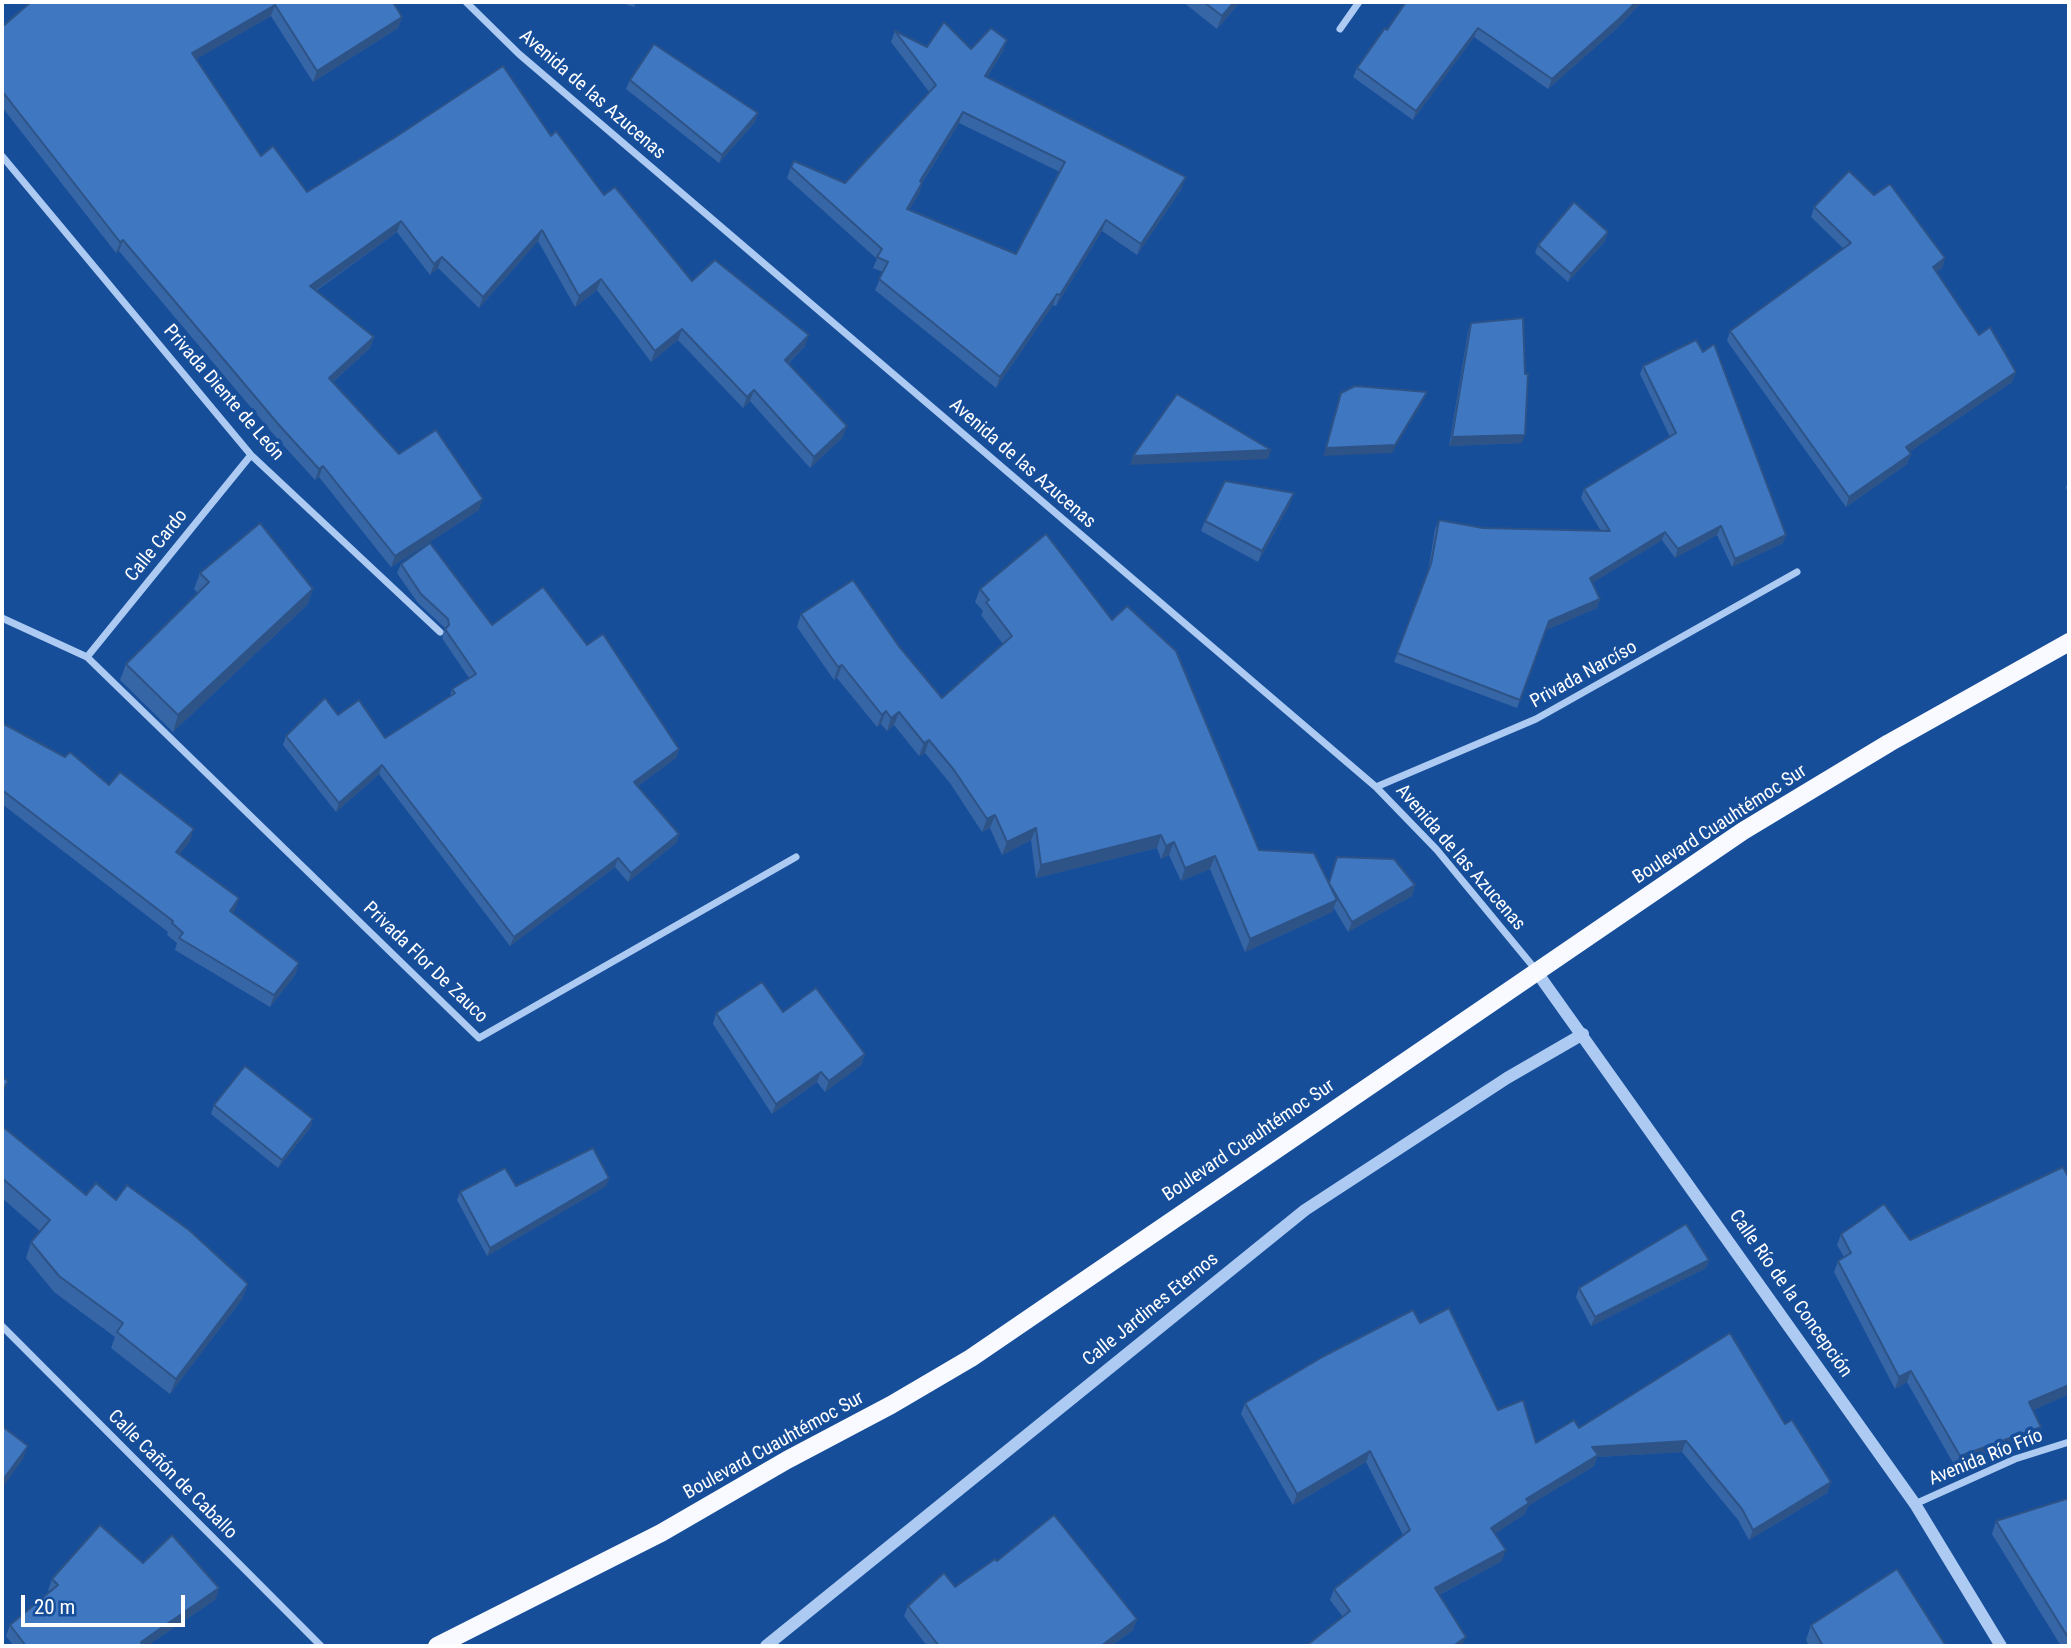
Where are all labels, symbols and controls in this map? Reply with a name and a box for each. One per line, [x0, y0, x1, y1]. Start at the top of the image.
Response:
street label: Avenida de las Azucenas [514, 25, 670, 165]
street label: Privada Diente de León [158, 321, 288, 465]
street label: Avenida de las Azucenas [944, 394, 1100, 534]
street label: Calle Cardo [121, 505, 193, 587]
street label: Privada Narcíso [1527, 636, 1641, 714]
street label: Boulevard Cuauhtémoc Sur [1629, 760, 1811, 890]
street label: Avenida de las Azucenas [1390, 780, 1530, 936]
street label: Privada Flor De Zauco [358, 898, 492, 1028]
street label: Boulevard Cuauhtémoc Sur [1159, 1075, 1339, 1207]
street label: Calle Río de la Concepción [1724, 1206, 1856, 1382]
street label: Calle Jardines Eternos [1079, 1248, 1223, 1372]
street label: Boulevard Cuauhtémoc Sur [680, 1387, 868, 1505]
street label: Calle Cañón de Caballo [103, 1406, 241, 1544]
street label: Avenida Río Frío [1926, 1425, 2046, 1491]
scale bar [24, 1582, 189, 1626]
text: 20 m [34, 1595, 75, 1619]

